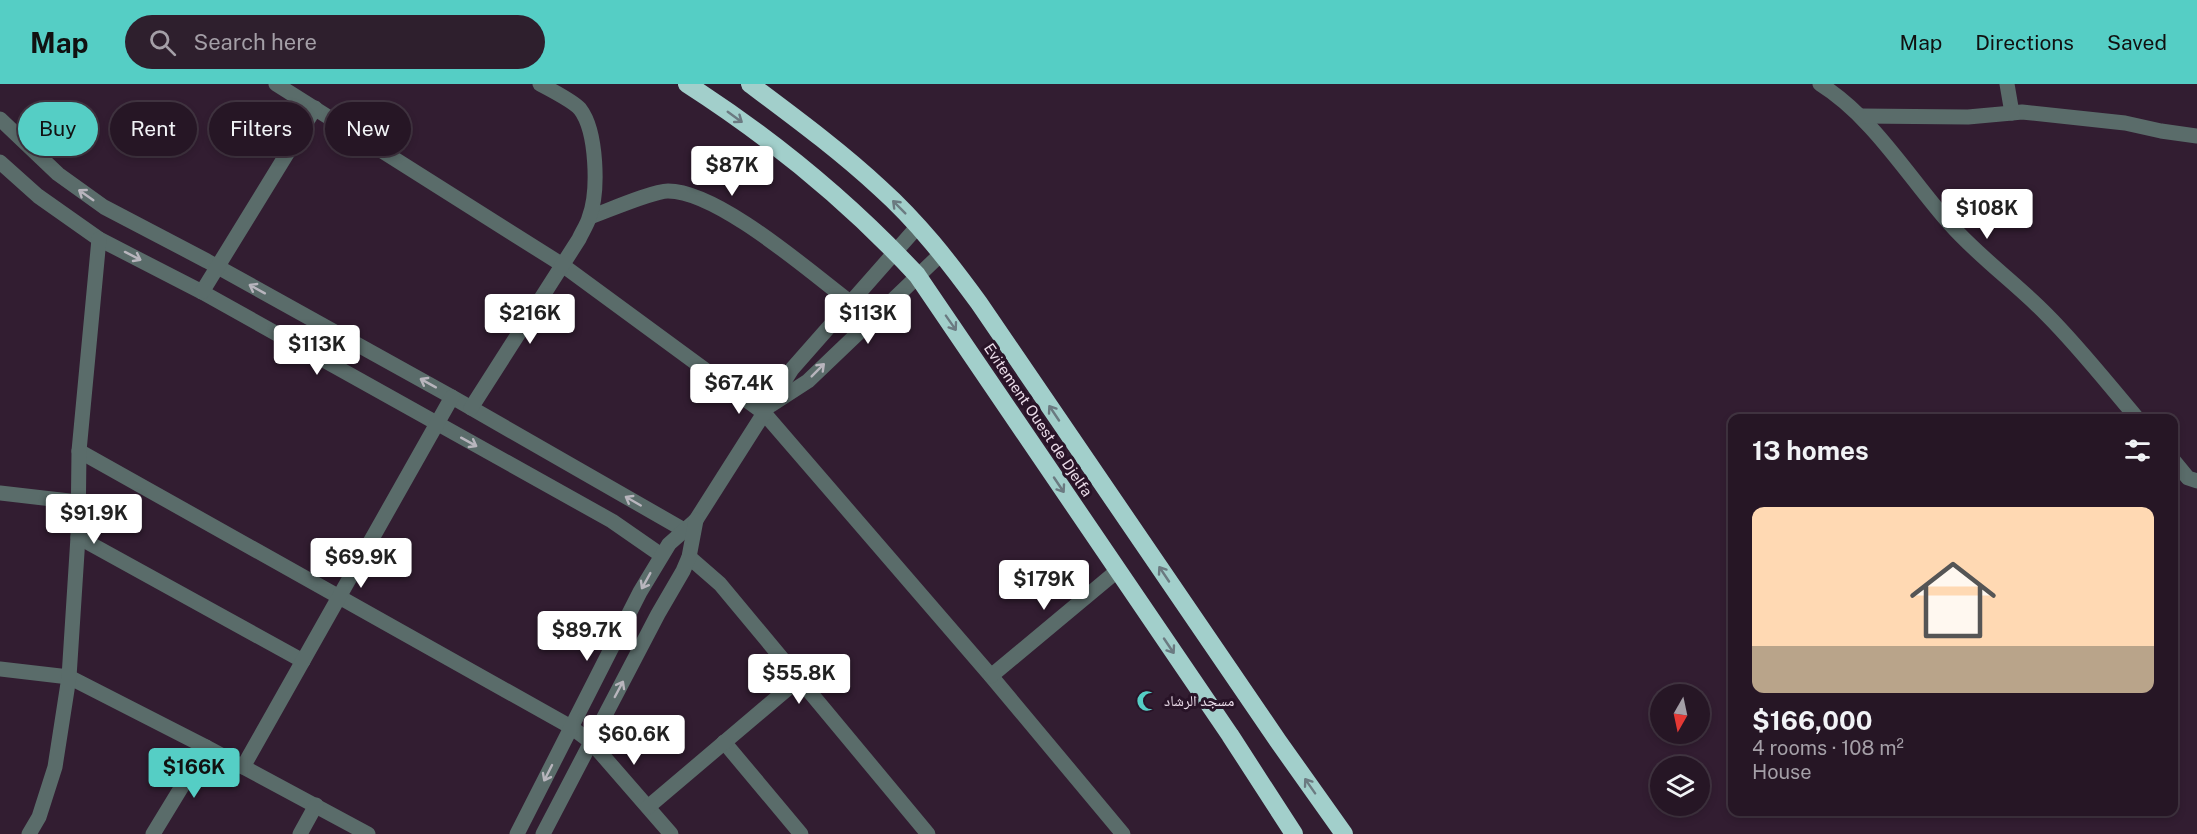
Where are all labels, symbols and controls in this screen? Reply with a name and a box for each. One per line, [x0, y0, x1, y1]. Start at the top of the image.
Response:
search box [125, 15, 545, 69]
text: Map [30, 26, 89, 59]
icon: search [146, 26, 179, 59]
text: Search here [194, 29, 317, 55]
text: Map [1900, 30, 1942, 55]
text: Directions [1975, 30, 2074, 55]
text: Saved [2107, 30, 2167, 55]
chip: Buy [18, 102, 98, 156]
chip: Rent [110, 102, 197, 156]
chip: Filters [209, 102, 313, 156]
chip: New [325, 102, 411, 156]
one-way arrow [727, 111, 743, 123]
pin: $87K [696, 146, 768, 197]
text: $87K [705, 153, 759, 177]
one-way arrow [79, 189, 95, 201]
pin: $108K [1945, 189, 2029, 240]
text: $108K [1956, 196, 2018, 220]
one-way arrow [892, 199, 907, 214]
one-way arrow [124, 250, 141, 262]
one-way arrow [249, 283, 266, 295]
pin: $216K [488, 294, 572, 345]
pin: $113K [826, 294, 910, 345]
text: $216K [499, 301, 561, 325]
text: $113K [839, 301, 897, 325]
one-way arrow [945, 315, 957, 331]
pin: $113K [275, 325, 359, 376]
text: $113K [288, 332, 346, 356]
street label: Evitement Ouest de Djelfa [981, 340, 1096, 499]
one-way arrow [811, 363, 826, 378]
pin: $67.4K [690, 364, 788, 415]
text: $67.4K [704, 371, 774, 395]
one-way arrow [419, 377, 437, 388]
one-way arrow [1048, 405, 1060, 421]
icon: filters [2121, 434, 2154, 467]
text: 13 homes [1752, 435, 1869, 466]
one-way arrow [460, 436, 477, 448]
one-way arrow [1054, 476, 1066, 493]
pin: $91.9K [45, 494, 143, 545]
one-way arrow [625, 494, 642, 506]
text: $91.9K [60, 501, 128, 525]
pin: $69.9K [312, 538, 410, 589]
text: $69.9K [325, 545, 397, 569]
icon: home [1899, 546, 2007, 654]
pin: $179K [1002, 560, 1086, 611]
one-way arrow [1158, 566, 1170, 582]
text: $179K [1013, 567, 1075, 591]
one-way arrow [640, 572, 652, 589]
pin: $89.7K [538, 611, 636, 662]
text: $89.7K [552, 618, 622, 642]
one-way arrow [1163, 638, 1175, 654]
pin: $55.8K [750, 654, 848, 705]
text: $55.8K [762, 661, 836, 685]
one-way arrow [613, 680, 625, 698]
north arrow [1650, 684, 1710, 744]
map controls [1650, 684, 1710, 816]
mosque icon: مسجد الرشاد [1135, 689, 1159, 713]
place label: مسجد الرشاد [1164, 692, 1234, 710]
text: $166,000 [1752, 705, 1872, 736]
pin: $60.6K [585, 715, 683, 766]
text: $60.6K [598, 722, 670, 746]
text: 4 rooms · 108 m² [1752, 736, 1904, 760]
pin: $166K [152, 748, 236, 799]
text: $166K [163, 755, 225, 779]
button: layers [1650, 756, 1710, 816]
text: House [1752, 760, 1812, 784]
one-way arrow [541, 763, 553, 781]
one-way arrow [1304, 779, 1316, 795]

